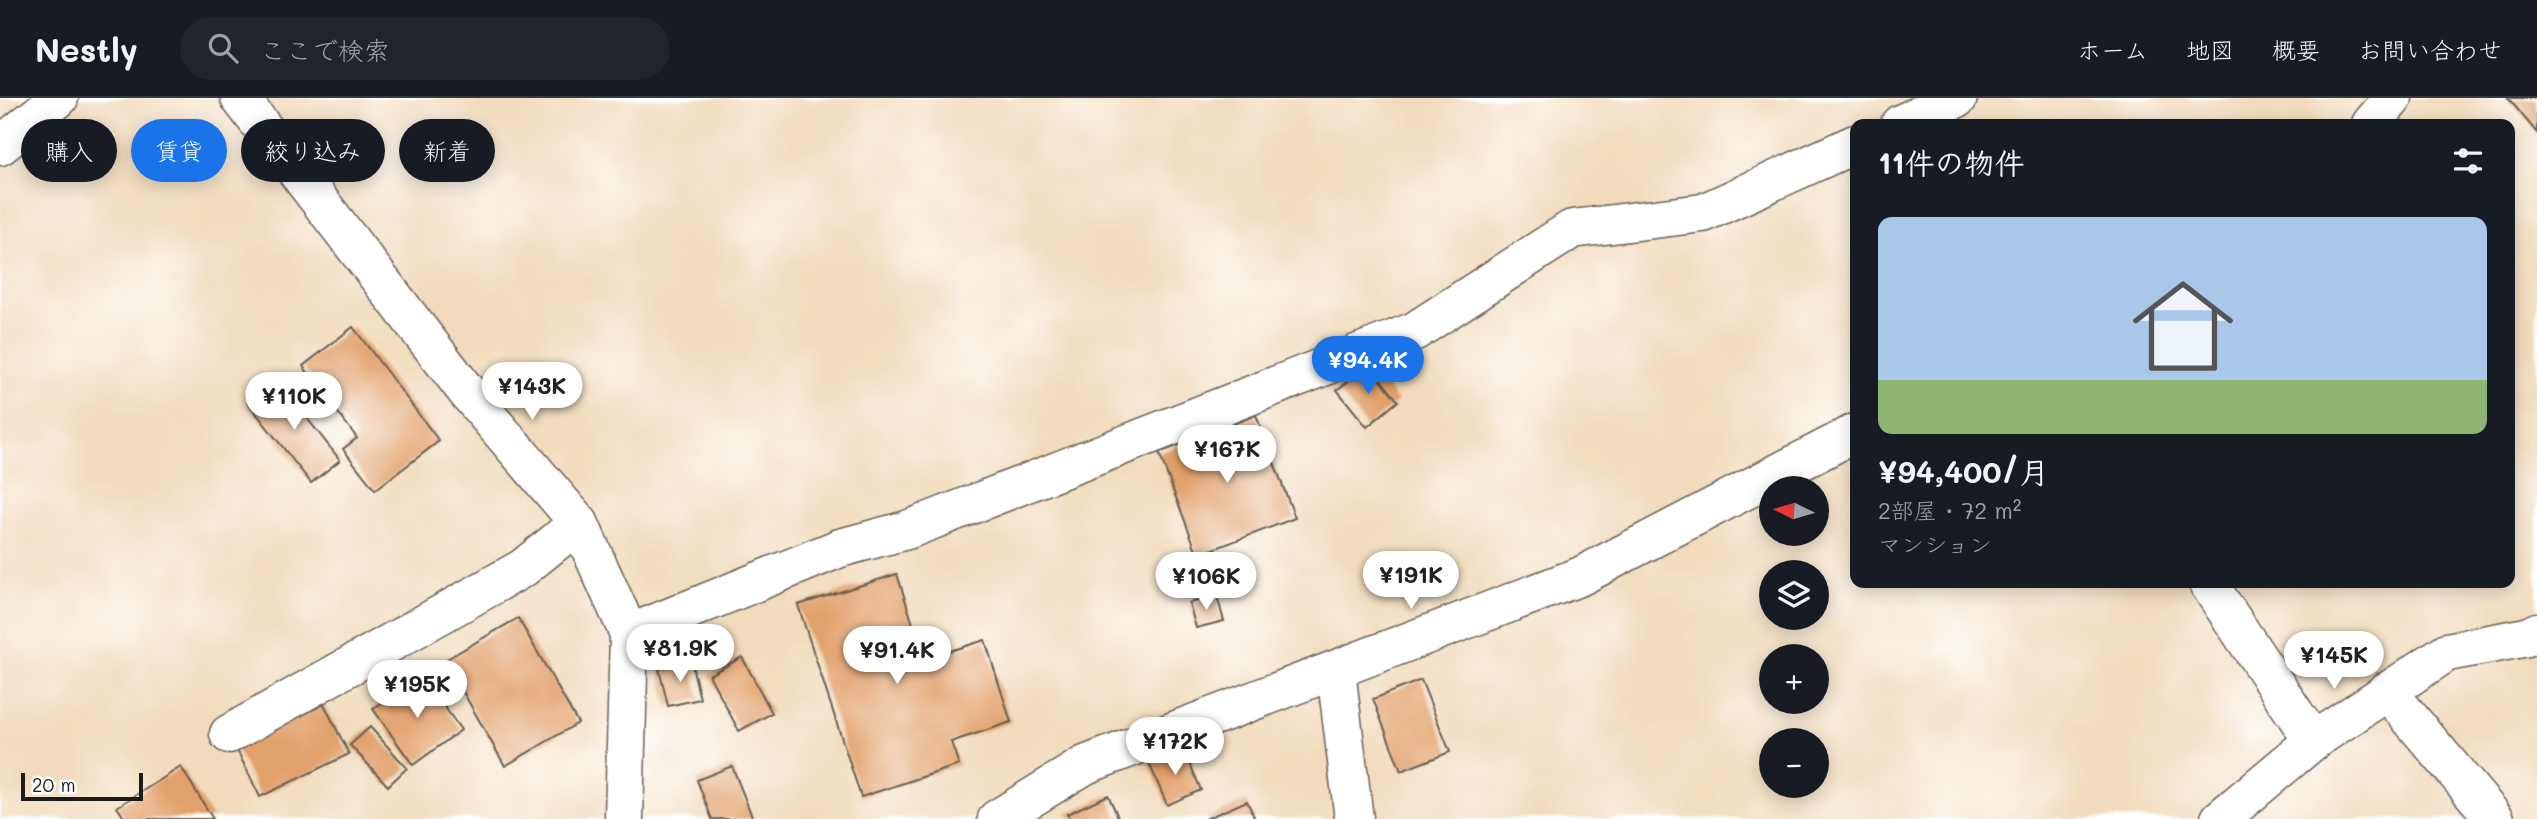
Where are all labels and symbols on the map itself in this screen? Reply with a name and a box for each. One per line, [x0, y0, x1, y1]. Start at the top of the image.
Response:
pin: ¥94.4K [1311, 336, 1425, 396]
pin: ¥143K [483, 362, 581, 422]
pin: ¥110K [245, 372, 343, 432]
pin: ¥167K [1178, 426, 1276, 485]
north arrow [1759, 476, 1829, 546]
pin: ¥106K [1157, 552, 1255, 612]
pin: ¥191K [1362, 552, 1460, 611]
pin: ¥81.9K [623, 624, 737, 684]
pin: ¥91.4K [840, 626, 954, 686]
pin: ¥145K [2285, 632, 2383, 691]
pin: ¥195K [368, 660, 466, 720]
pin: ¥172K [1126, 718, 1224, 777]
scale bar [21, 770, 144, 802]

